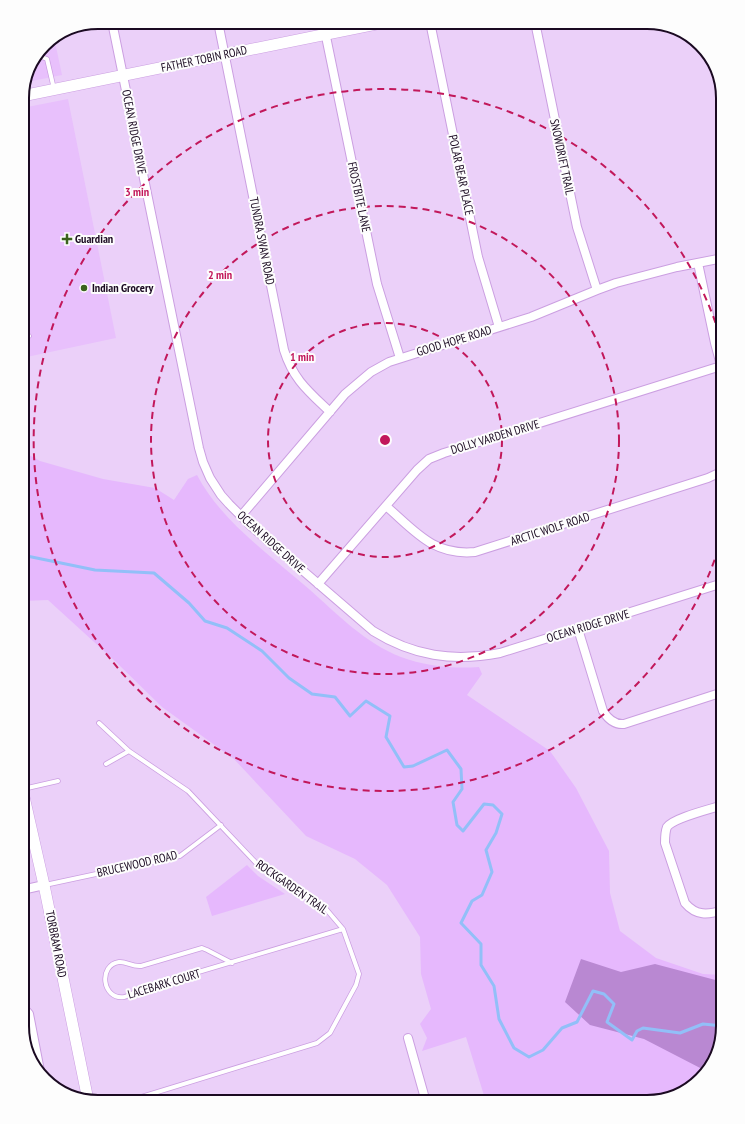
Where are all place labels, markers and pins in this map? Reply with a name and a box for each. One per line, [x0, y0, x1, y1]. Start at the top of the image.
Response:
place label: Guardian [75, 231, 113, 246]
marker: Guardian [62, 234, 72, 244]
place label: Indian Grocery [92, 280, 154, 295]
marker: Indian Grocery [79, 283, 89, 293]
centre of rings [378, 433, 392, 447]

